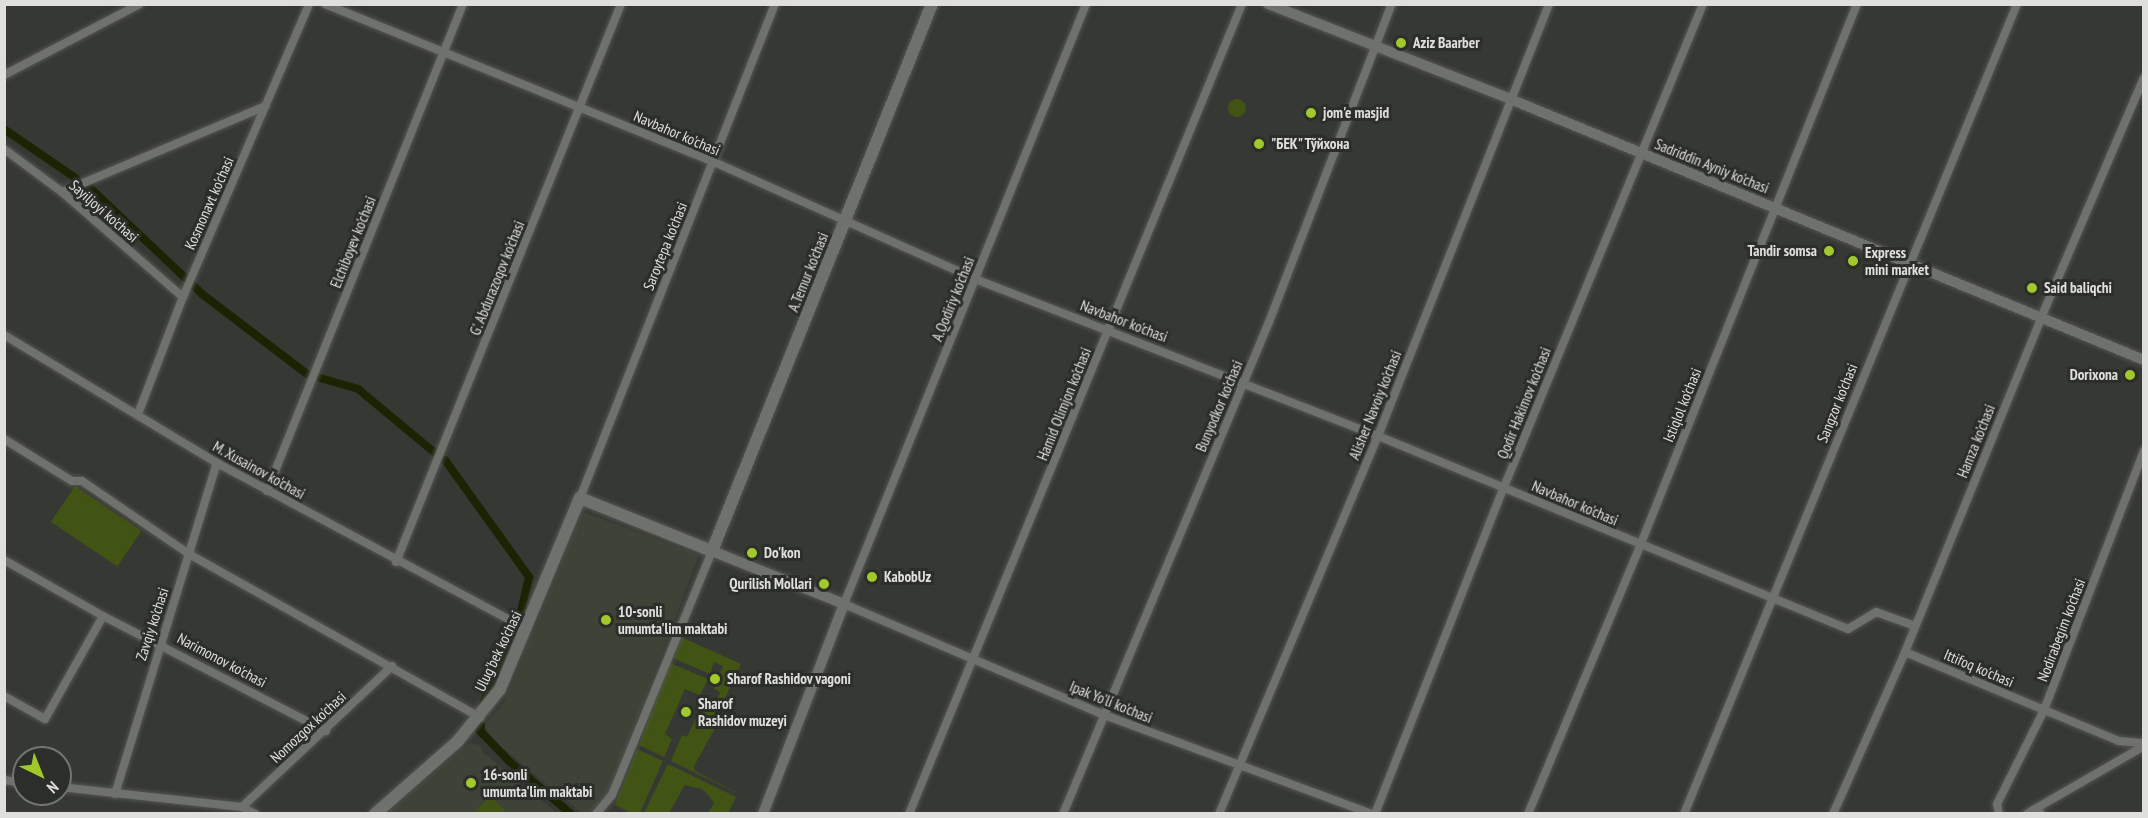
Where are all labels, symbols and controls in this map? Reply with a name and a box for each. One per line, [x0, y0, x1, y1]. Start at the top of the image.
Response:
place label: Aziz Baarber [1413, 34, 1480, 52]
marker: Aziz Baarber [1394, 36, 1408, 50]
place label: jom'e masjid [1323, 104, 1389, 122]
marker: jom'e masjid [1304, 106, 1318, 120]
street label: Navbahor ko'chasi [631, 107, 723, 159]
place label: "БЕК" Тўйхона [1271, 135, 1351, 153]
street label: Sadriddin Ayniy ko'chasi [1652, 135, 1772, 197]
marker: "БЕК" Тўйхона [1252, 137, 1266, 151]
street label: Kosmonavt ko'chasi [181, 154, 237, 252]
street label: Sayiljoyi ko'chasi [66, 176, 142, 246]
street label: Elchiboyev ko'chasi [326, 193, 380, 291]
street label: Saroytepa ko'chasi [639, 199, 691, 293]
street label: G'. Abdurazoqov ko'chasi [465, 217, 529, 339]
street label: A.Temur ko'chasi [784, 230, 832, 314]
place label: Tandir somsa [1747, 242, 1817, 260]
place label: Express mini market [1865, 243, 1929, 278]
marker: Tandir somsa [1822, 244, 1836, 258]
street label: A.Qodiriy ko'chasi [928, 254, 978, 344]
marker: Express mini market [1846, 254, 1860, 268]
place label: Said baliqchi [2044, 279, 2112, 297]
marker: Said baliqchi [2025, 281, 2039, 295]
street label: Navbahor ko'chasi [1078, 296, 1170, 346]
street label: Qodir Hakimov ko'chasi [1493, 344, 1555, 462]
street label: Hamid Olimjon ko'chasi [1033, 345, 1095, 463]
street label: Alisher Navoiy ko'chasi [1345, 348, 1405, 462]
street label: Bunyodkor ko'chasi [1192, 358, 1246, 454]
street label: Sangzor ko'chasi [1813, 361, 1861, 445]
street label: Istiqlol ko'chasi [1659, 365, 1705, 445]
place label: Dorixona [2070, 366, 2118, 384]
marker: Dorixona [2123, 368, 2137, 382]
street label: Hamza ko'chasi [1953, 402, 1999, 480]
street label: M. Xusainov ko'chasi [209, 437, 309, 503]
street label: Navbahor ko'chasi [1529, 477, 1621, 529]
place label: Do'kon [764, 544, 800, 562]
marker: Do'kon [745, 546, 759, 560]
place label: KabobUz [884, 568, 931, 586]
marker: KabobUz [865, 570, 879, 584]
place label: Qurilish Mollari [729, 575, 812, 593]
street label: Nodirabegim ko'chasi [2033, 576, 2089, 684]
marker: Qurilish Mollari [817, 577, 831, 591]
street label: Zavqiy ko'chasi [132, 585, 172, 663]
place label: 10-sonli umumta'lim maktabi [618, 602, 727, 637]
street label: Ulug'bek ko'chasi [471, 608, 525, 694]
marker: 10-sonli umumta'lim maktabi [599, 613, 613, 627]
street label: Narimonov ko'chasi [174, 629, 270, 691]
street label: Ittifoq ko'chasi [1941, 645, 2017, 691]
place label: Sharof Rashidov vagoni [727, 670, 851, 688]
marker: Sharof Rashidov vagoni [708, 672, 722, 686]
street label: Ipak Yo'li ko'chasi [1067, 677, 1155, 727]
street label: Nomozgox ko'chasi [266, 687, 350, 767]
place label: Sharof Rashidov muzeyi [698, 694, 787, 729]
marker: Sharof Rashidov muzeyi [679, 705, 693, 719]
north arrow [12, 746, 72, 806]
place label: 16-sonli umumta'lim maktabi [483, 765, 592, 800]
marker: 16-sonli umumta'lim maktabi [464, 776, 478, 790]
text: N [43, 777, 63, 798]

